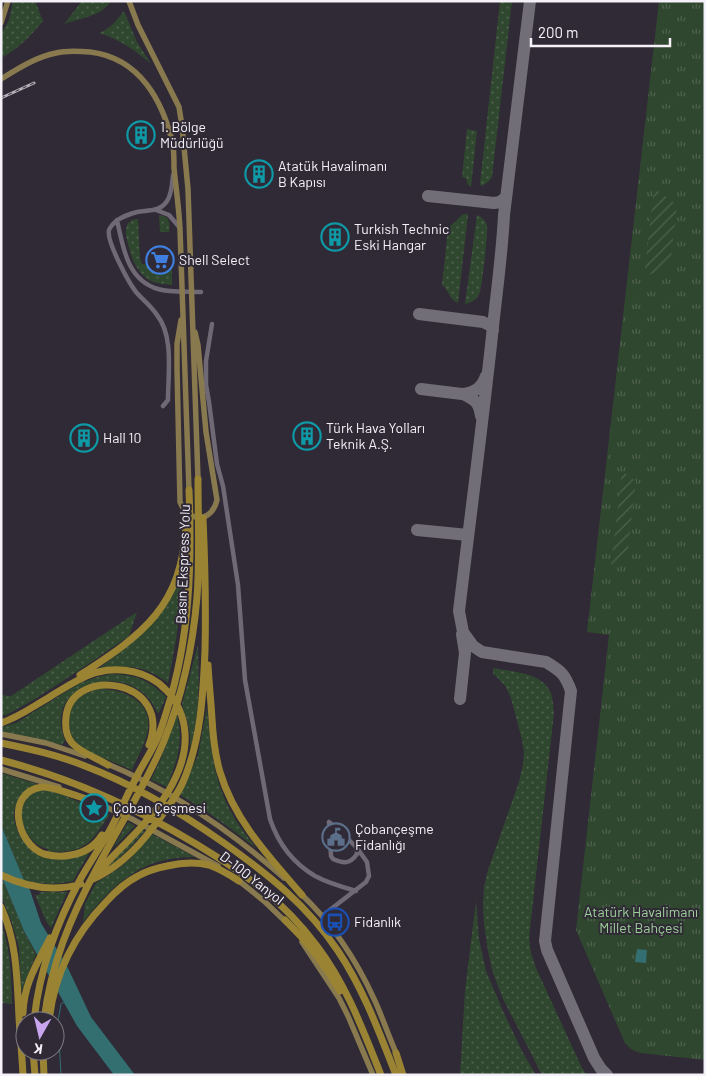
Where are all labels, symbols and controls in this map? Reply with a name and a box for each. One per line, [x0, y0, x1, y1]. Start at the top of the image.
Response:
scale bar [531, 15, 670, 47]
text: 200 m [538, 23, 578, 41]
place label: 1. Bölge Müdürlüğü [160, 118, 224, 151]
building icon: 1. Bölge Müdürlüğü [126, 120, 156, 150]
place label: Atatük Havalimanı B Kapısı [278, 157, 387, 190]
building icon: Atatük Havalimanı B Kapısı [244, 159, 274, 189]
place label: Turkish Technic Eski Hangar [354, 220, 449, 253]
building icon: Turkish Technic Eski Hangar [320, 222, 350, 252]
supermarket icon: Shell Select [145, 245, 175, 275]
place label: Shell Select [179, 251, 250, 268]
place label: Türk Hava Yolları Teknik A.Ş. [326, 419, 425, 452]
building icon: Türk Hava Yolları Teknik A.Ş. [292, 421, 322, 451]
building icon: Hall 10 [69, 423, 99, 453]
place label: Hall 10 [103, 429, 141, 446]
street label: Basın Ekspress Yolu [172, 504, 193, 624]
place icon: Çoban Çeşmesi [79, 793, 109, 823]
place label: Çoban Çeşmesi [113, 799, 206, 816]
place label: Çobançeşme Fidanlığı [355, 820, 434, 853]
public building icon: Çobançeşme Fidanlığı [321, 822, 351, 852]
street label: D-100 Yanyol [217, 847, 288, 908]
park label: Atatürk Havalimanı Millet Bahçesi [584, 903, 698, 936]
bus stop icon: Fidanlık [320, 907, 350, 937]
place label: Fidanlık [354, 913, 401, 930]
north arrow [15, 1011, 65, 1061]
text: K [32, 1040, 44, 1058]

